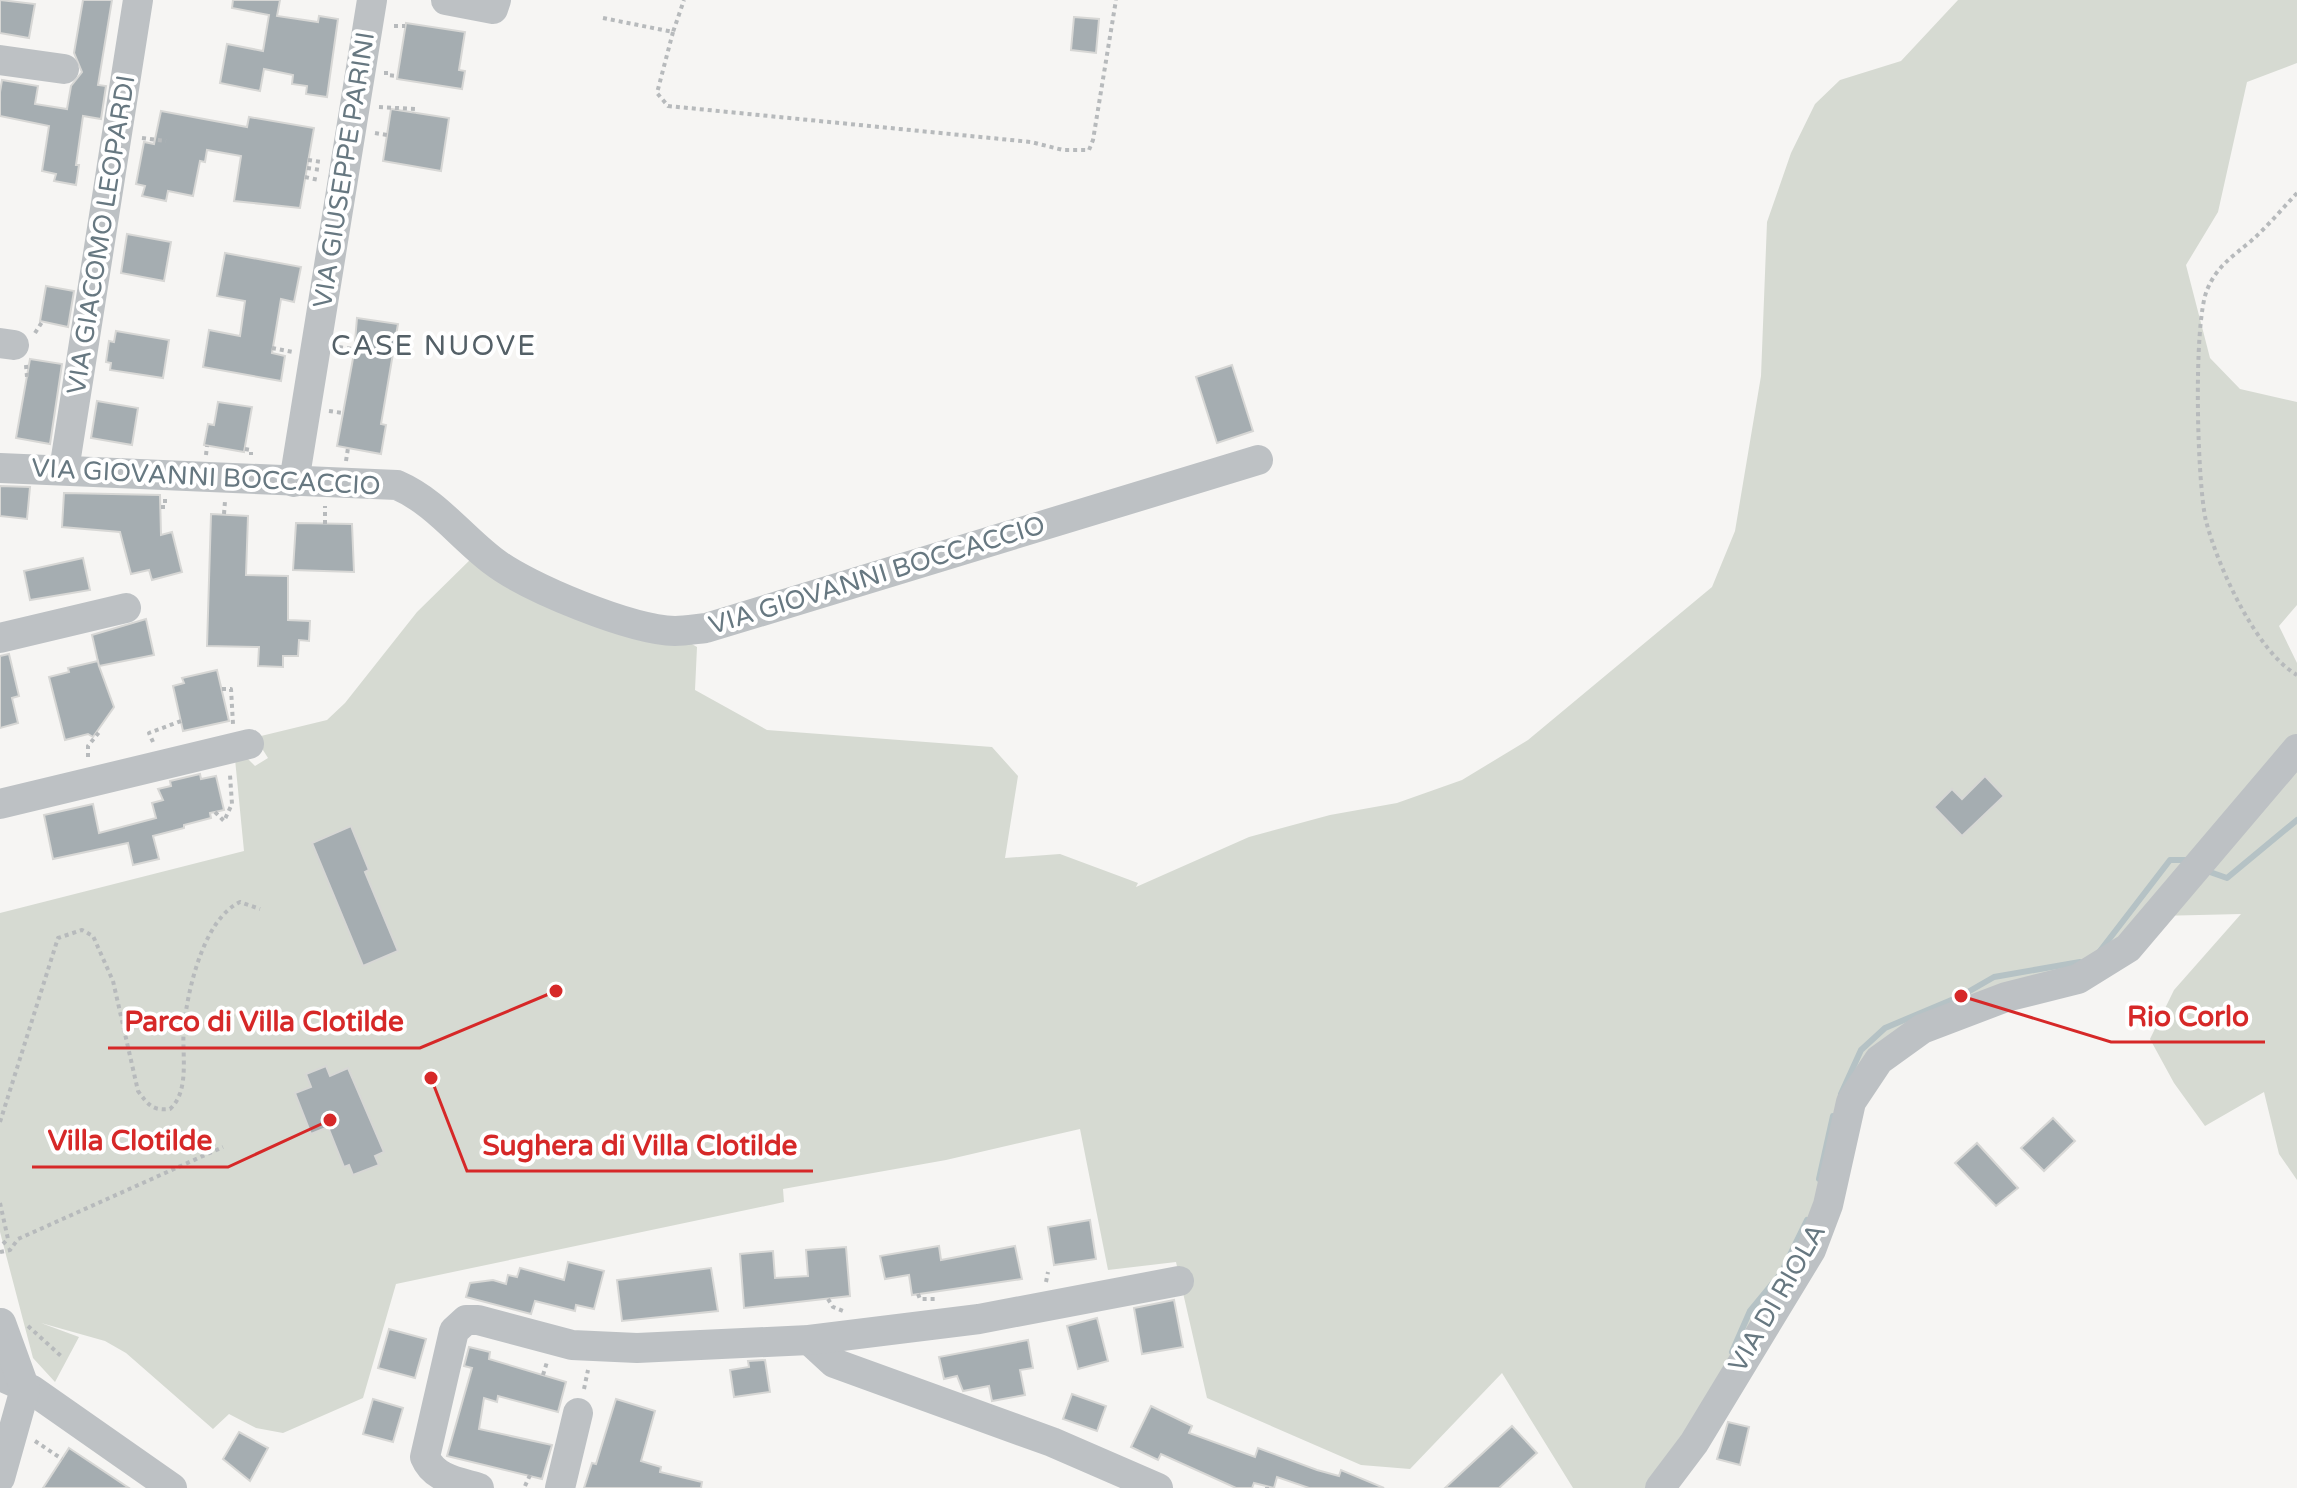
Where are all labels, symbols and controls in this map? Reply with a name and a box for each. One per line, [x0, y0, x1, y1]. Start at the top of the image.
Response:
street label: VIA GIUSEPPE PARINI [307, 30, 381, 310]
street label: VIA GIACOMO LEOPARDI [60, 73, 142, 397]
district label: CASE NUOVE [331, 329, 537, 363]
street label: VIA GIOVANNI BOCCACCIO [31, 452, 381, 502]
street label: VIA GIOVANNI BOCCACCIO [705, 509, 1049, 641]
callout: Rio Corlo [2111, 990, 2265, 1042]
callout: Parco di Villa Clotilde [108, 996, 420, 1048]
text: Rio Corlo [2127, 1000, 2249, 1034]
text: Parco di Villa Clotilde [124, 1005, 404, 1039]
callout: Villa Clotilde [32, 1115, 228, 1167]
callout: Sughera di Villa Clotilde [467, 1119, 813, 1171]
text: Villa Clotilde [48, 1124, 212, 1158]
text: Sughera di Villa Clotilde [483, 1129, 798, 1163]
street label: VIA DI RIOLA [1722, 1218, 1832, 1378]

